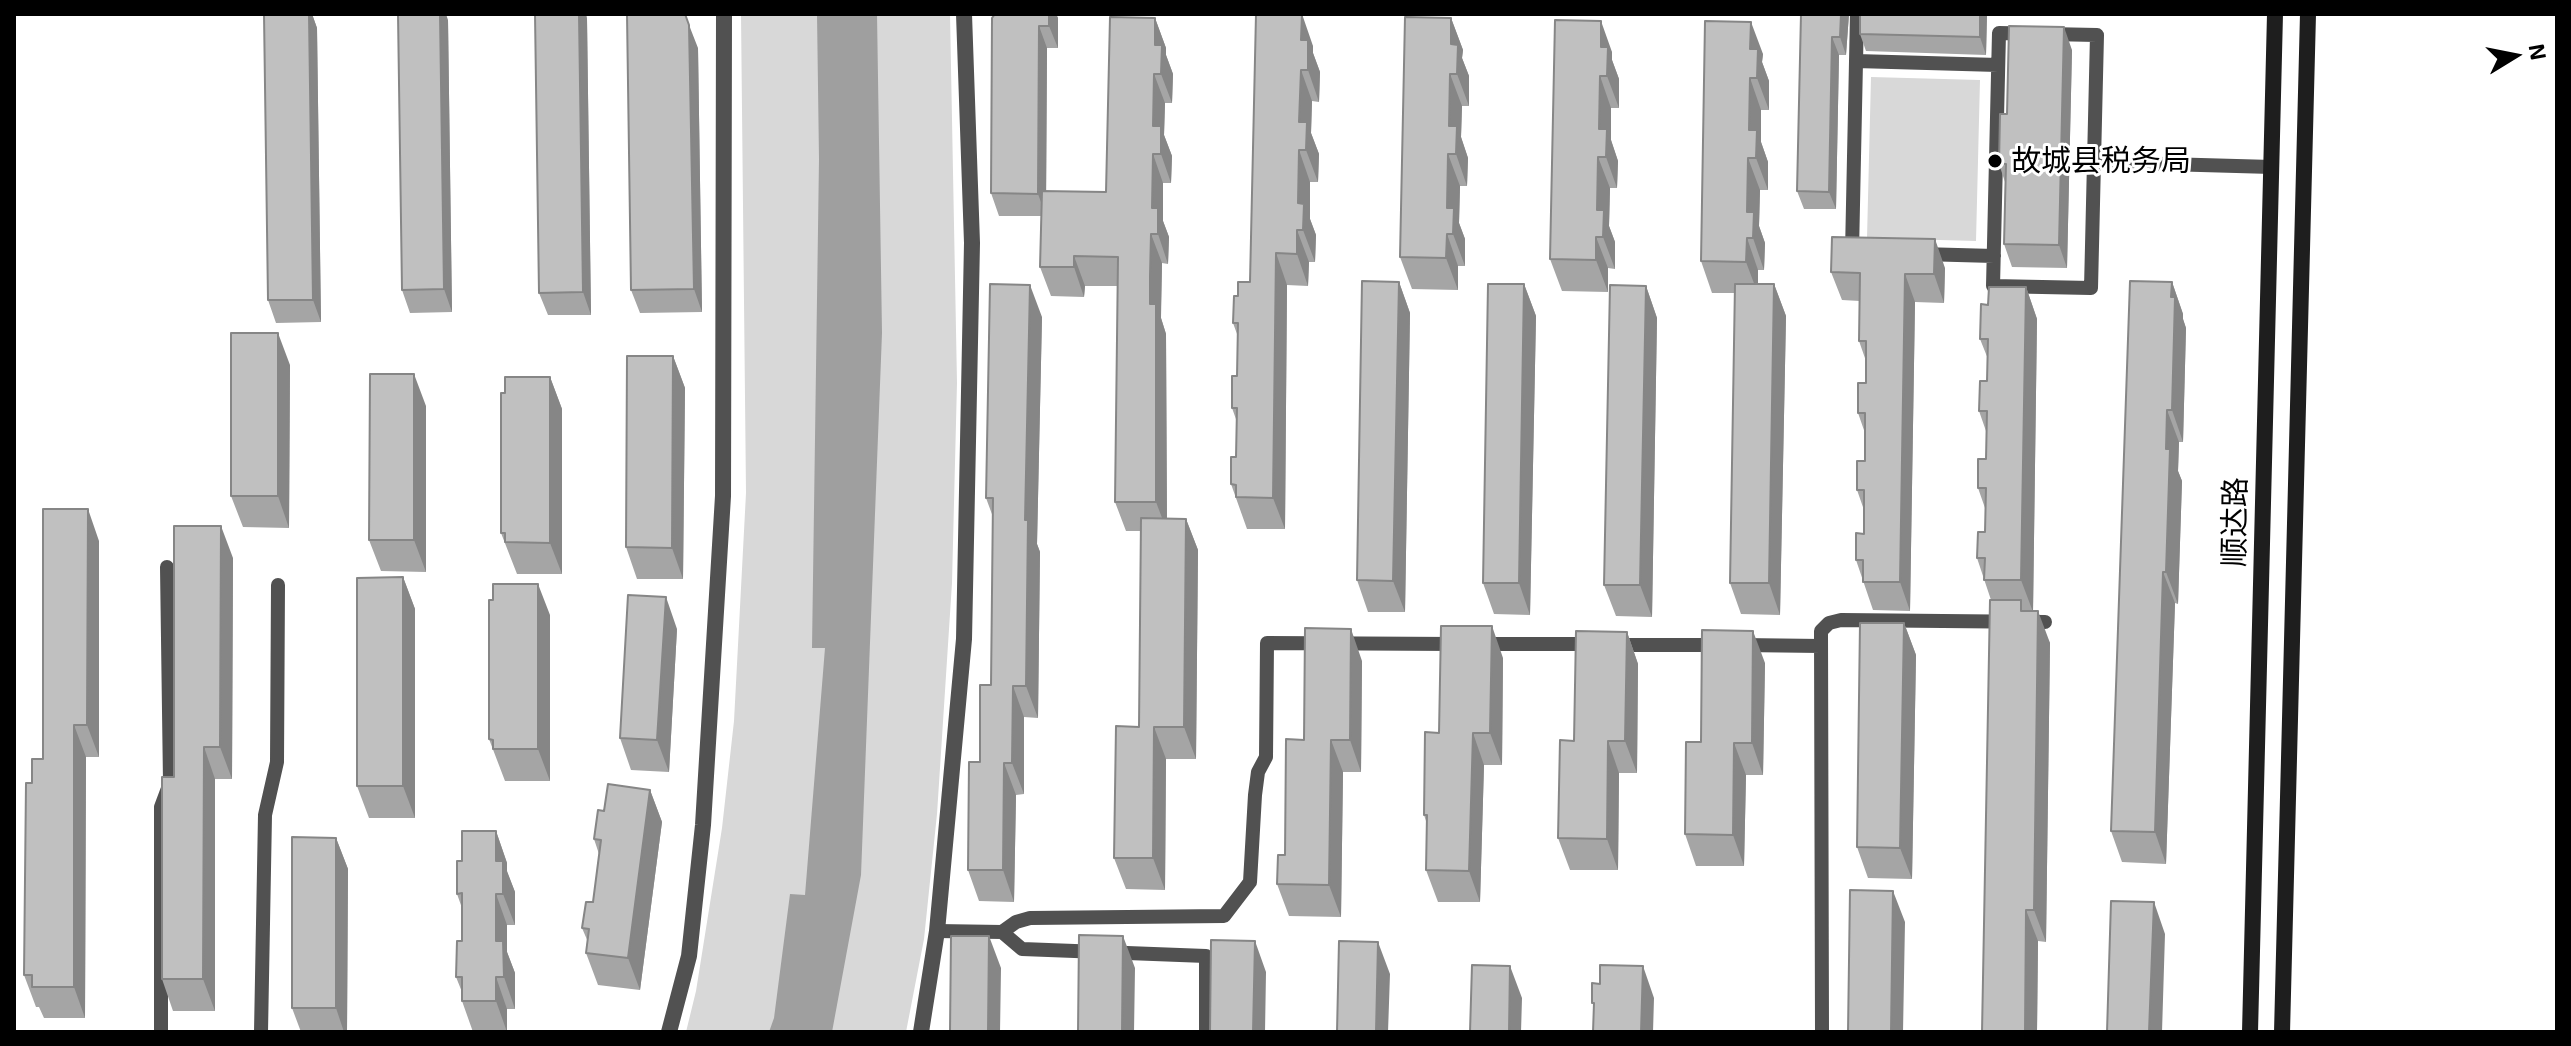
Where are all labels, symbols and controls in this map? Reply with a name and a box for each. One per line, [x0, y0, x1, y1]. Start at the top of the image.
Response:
north arrow [2475, 16, 2555, 96]
text: N [2524, 42, 2553, 62]
place label: 故城县税务局 [2011, 143, 2191, 179]
marker: 故城县税务局 [1986, 152, 2004, 170]
street label: 顺达路 [2216, 477, 2254, 567]

